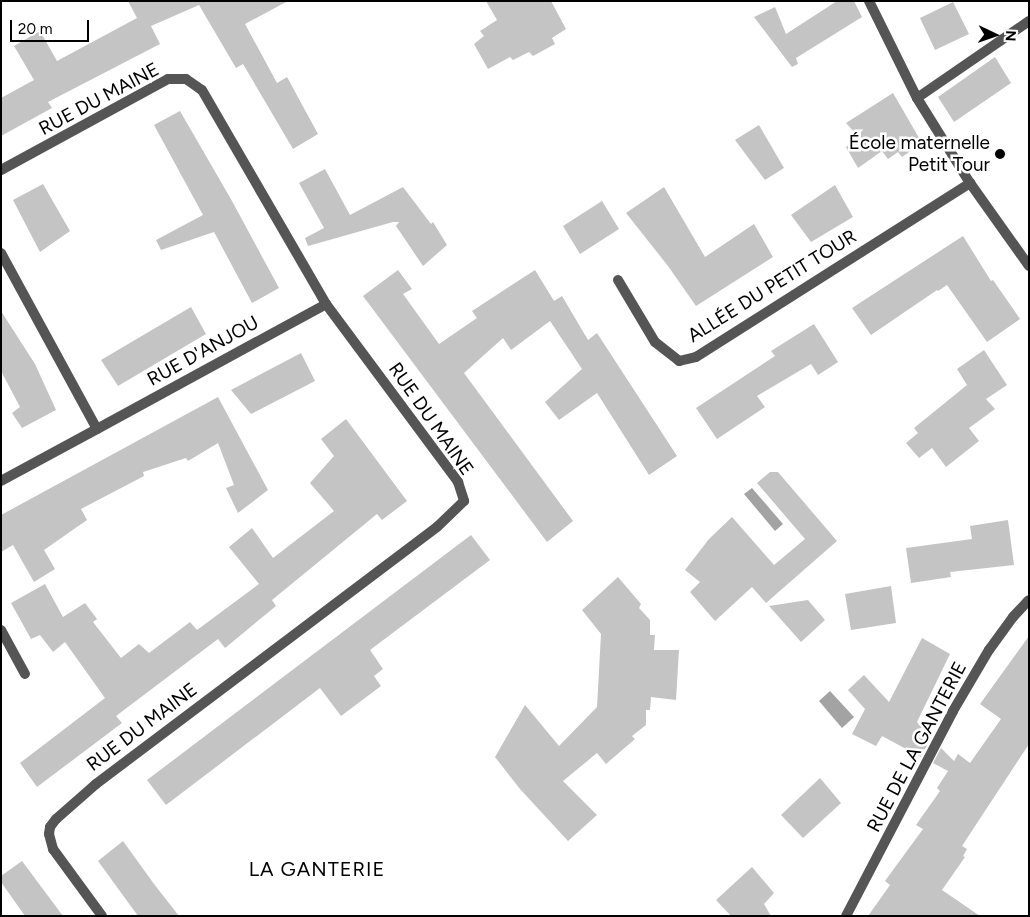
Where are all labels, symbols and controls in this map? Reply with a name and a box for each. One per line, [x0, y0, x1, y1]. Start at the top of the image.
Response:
scale bar [12, 10, 91, 42]
north arrow [970, 10, 1020, 60]
text: 20 m [18, 20, 52, 38]
text: N [1002, 30, 1019, 42]
street label: RUE DU MAINE [35, 58, 163, 140]
place label: École maternelle Petit Tour [849, 132, 990, 176]
marker: École maternelle Petit Tour [994, 148, 1006, 160]
street label: ALLÉE DU PETIT TOUR [683, 225, 861, 347]
street label: RUE D'ANJOU [143, 311, 263, 391]
street label: RUE DU MAINE [384, 358, 478, 480]
street label: RUE DE LA GANTERIE [862, 658, 972, 836]
street label: RUE DU MAINE [82, 678, 202, 776]
district label: LA GANTERIE [247, 857, 387, 881]

